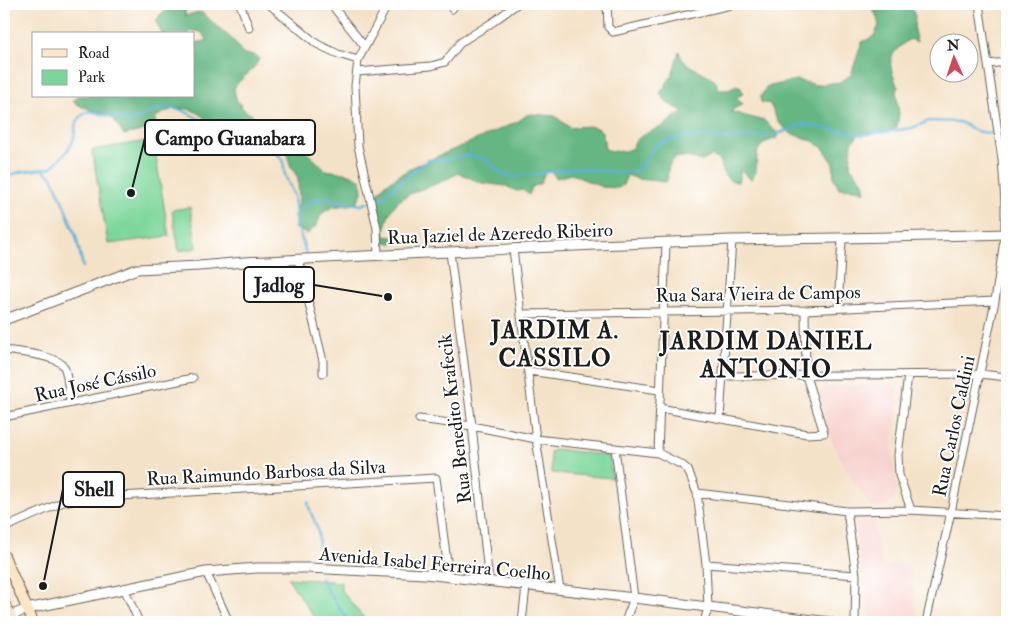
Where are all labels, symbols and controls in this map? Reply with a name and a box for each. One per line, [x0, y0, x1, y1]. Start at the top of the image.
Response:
legend [32, 32, 195, 98]
north arrow [928, 32, 978, 82]
text: N [946, 37, 961, 54]
text: Road [78, 44, 110, 63]
text: Park [78, 68, 105, 87]
callout: Campo Guanabara [145, 120, 315, 155]
text: Campo Guanabara [155, 126, 306, 152]
street label: Rua Jaziel de Azeredo Ribeiro [387, 218, 613, 250]
callout: Jadlog [244, 267, 314, 302]
text: Jadlog [253, 273, 305, 299]
street label: Rua Sara Vieira de Campos [655, 280, 861, 309]
district label: JARDIM A. CASSILO [490, 315, 619, 374]
district label: JARDIM DANIEL ANTONIO [659, 326, 872, 385]
street label: Rua Benedito Krafecik [433, 333, 477, 505]
street label: Rua Carlos Caldini [927, 353, 981, 499]
street label: Rua José Cássilo [32, 358, 158, 408]
street label: Rua Raimundo Barbosa da Silva [146, 455, 387, 491]
callout: Shell [63, 472, 124, 507]
text: Shell [74, 477, 115, 502]
street label: Avenida Isabel Ferreira Coelho [317, 542, 552, 586]

